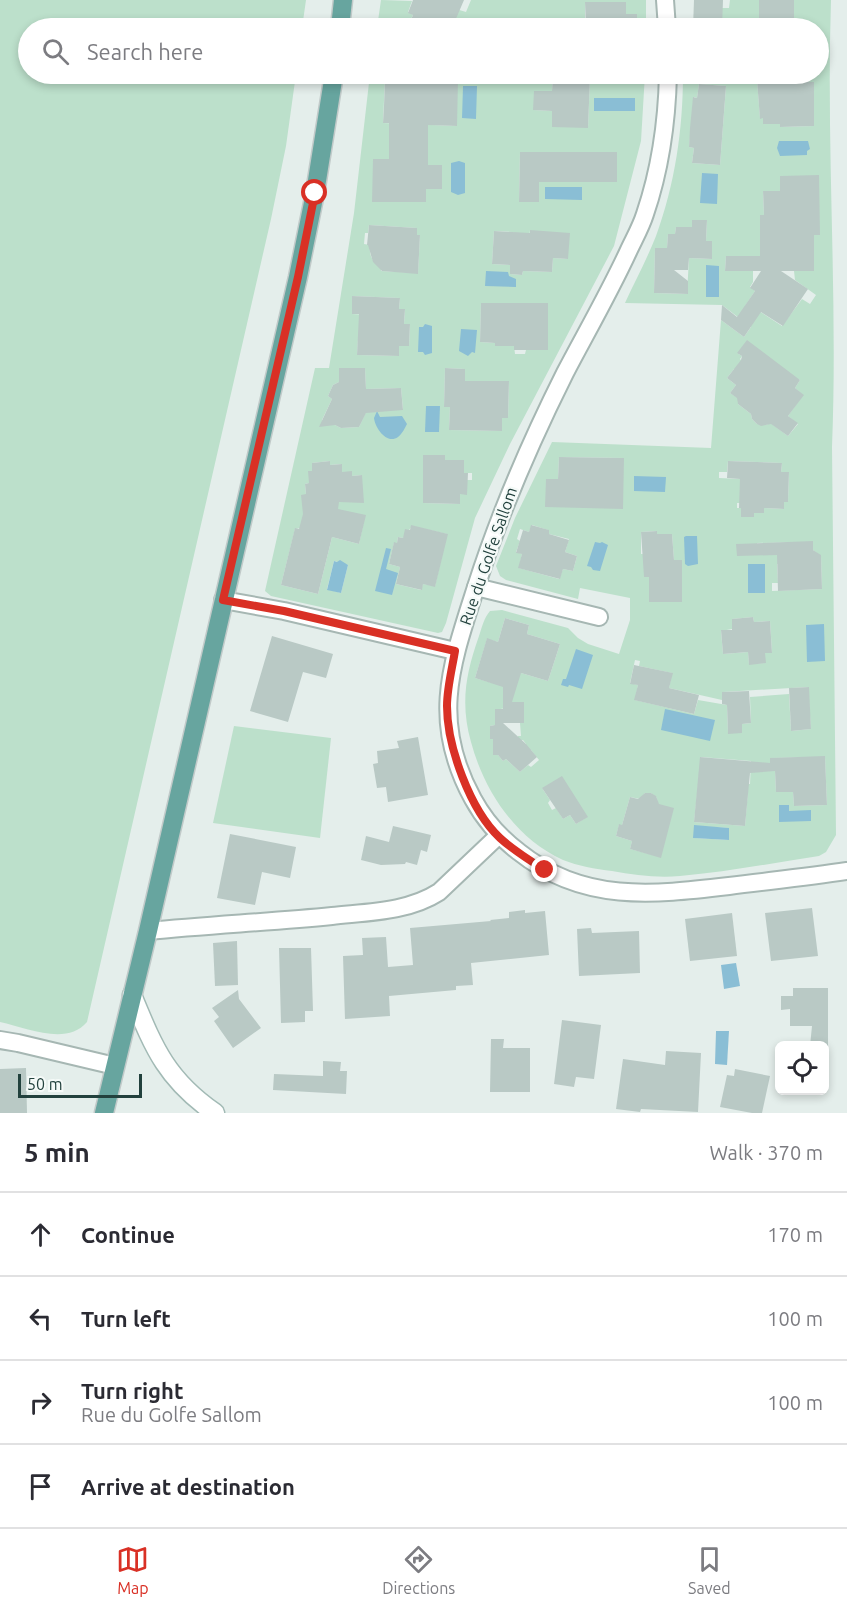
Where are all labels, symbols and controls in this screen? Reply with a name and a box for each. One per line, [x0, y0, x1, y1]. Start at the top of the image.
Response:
search box [18, 18, 829, 84]
icon: search [39, 35, 72, 68]
text: Search here [87, 39, 203, 64]
route start [301, 179, 327, 205]
street label: Rue du Golfe Sallom [456, 485, 520, 627]
route end [531, 856, 557, 882]
map controls [775, 1041, 829, 1095]
button: locate [775, 1041, 829, 1095]
scale bar [18, 1071, 142, 1098]
text: 50 m [27, 1075, 63, 1093]
text: 5 min [24, 1138, 90, 1167]
text: Walk · 370 m [710, 1141, 823, 1164]
icon: ahead [24, 1218, 57, 1251]
text: Continue [81, 1222, 175, 1247]
text: 170 m [767, 1223, 823, 1246]
icon: left [24, 1302, 57, 1335]
text: Turn left [81, 1306, 171, 1331]
text: 100 m [767, 1307, 823, 1330]
text: Turn right [81, 1378, 183, 1403]
icon: right [24, 1386, 57, 1419]
text: 100 m [767, 1391, 823, 1414]
text: Rue du Golfe Sallom [81, 1403, 262, 1426]
icon: arrive [24, 1470, 57, 1503]
text: Arrive at destination [81, 1474, 295, 1499]
tab: Map [116, 1543, 149, 1597]
tab: Directions [382, 1543, 455, 1597]
tab: Saved [688, 1543, 731, 1597]

